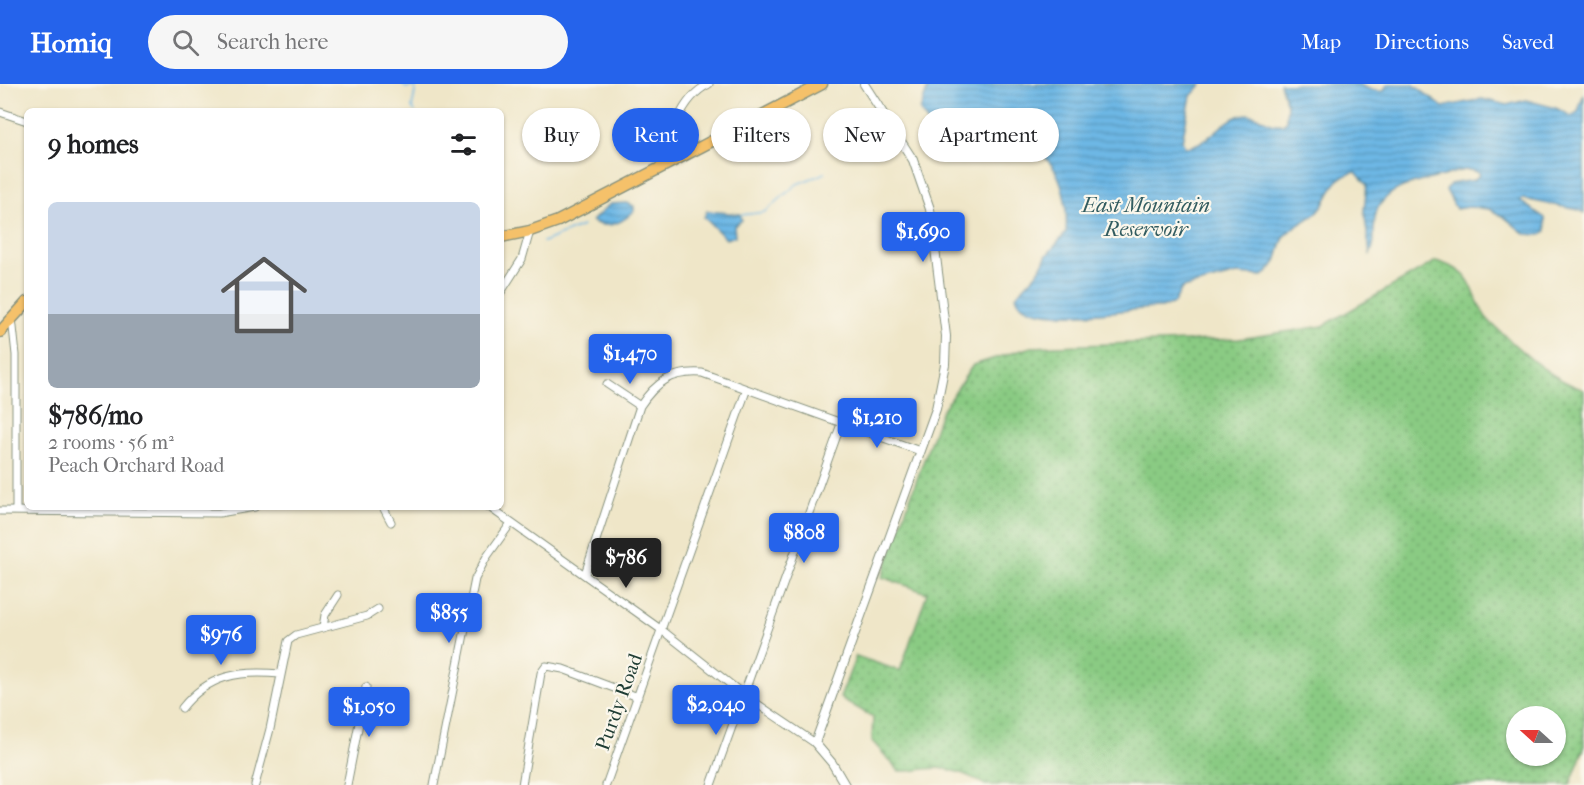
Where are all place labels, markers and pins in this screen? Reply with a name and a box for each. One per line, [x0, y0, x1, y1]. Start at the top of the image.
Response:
pin: $1,690 [874, 212, 972, 263]
pin: $1,470 [581, 334, 679, 385]
pin: $1,210 [828, 398, 926, 449]
pin: $808 [768, 513, 840, 564]
pin: $786 [590, 538, 662, 589]
pin: $855 [413, 593, 485, 644]
pin: $976 [185, 615, 257, 666]
pin: $2,040 [667, 685, 765, 736]
pin: $1,050 [320, 687, 418, 738]

